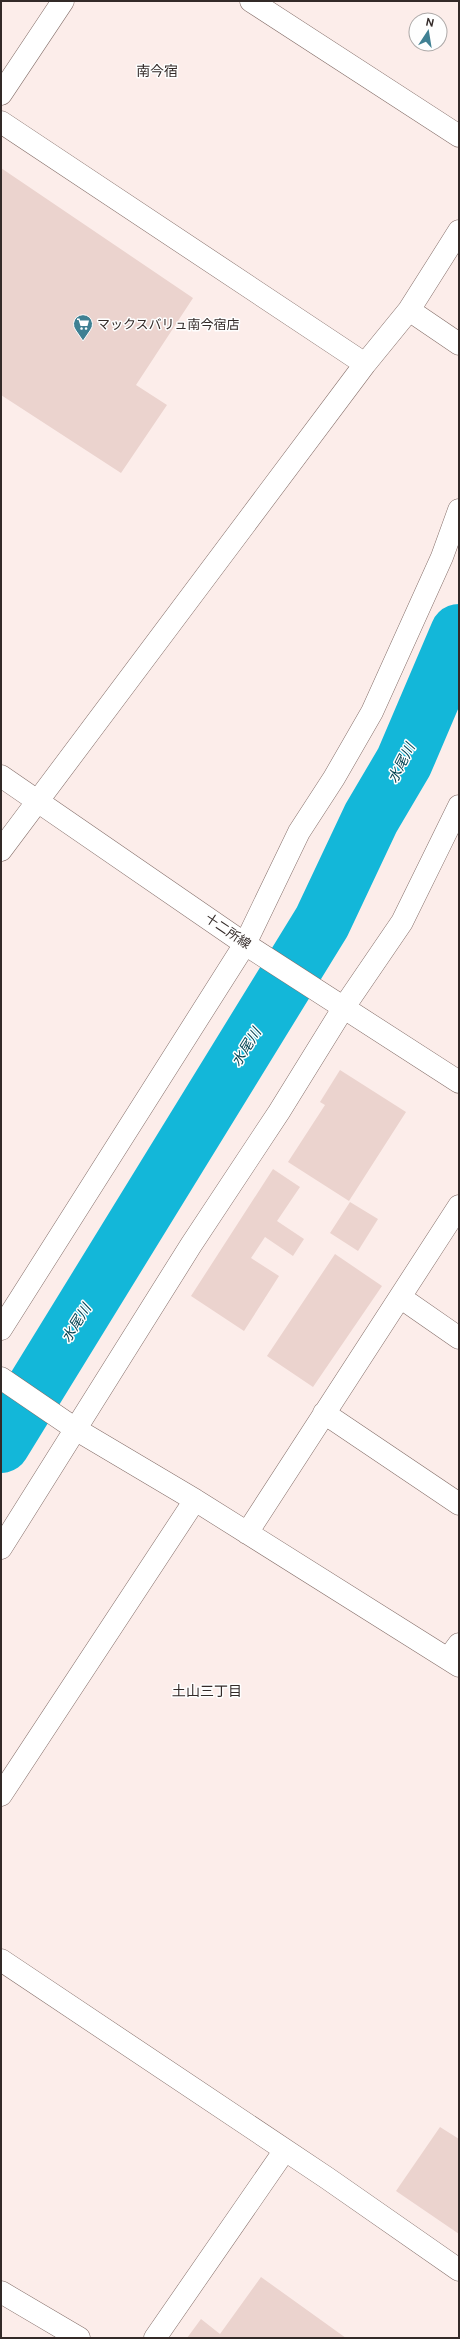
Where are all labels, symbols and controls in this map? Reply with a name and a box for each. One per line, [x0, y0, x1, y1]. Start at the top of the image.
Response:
north arrow [408, 12, 448, 52]
text: N [425, 15, 435, 30]
district label: 南今宿 [136, 62, 178, 80]
supermarket icon: マックスバリュ南今宿店 [72, 313, 94, 341]
place label: マックスバリュ南今宿店 [97, 316, 240, 333]
water label: 水尾川 [383, 738, 419, 786]
street label: 十二所線 [202, 909, 254, 953]
water label: 水尾川 [227, 1023, 266, 1070]
water label: 水尾川 [57, 1299, 96, 1346]
district label: 土山三丁目 [172, 1682, 242, 1700]

